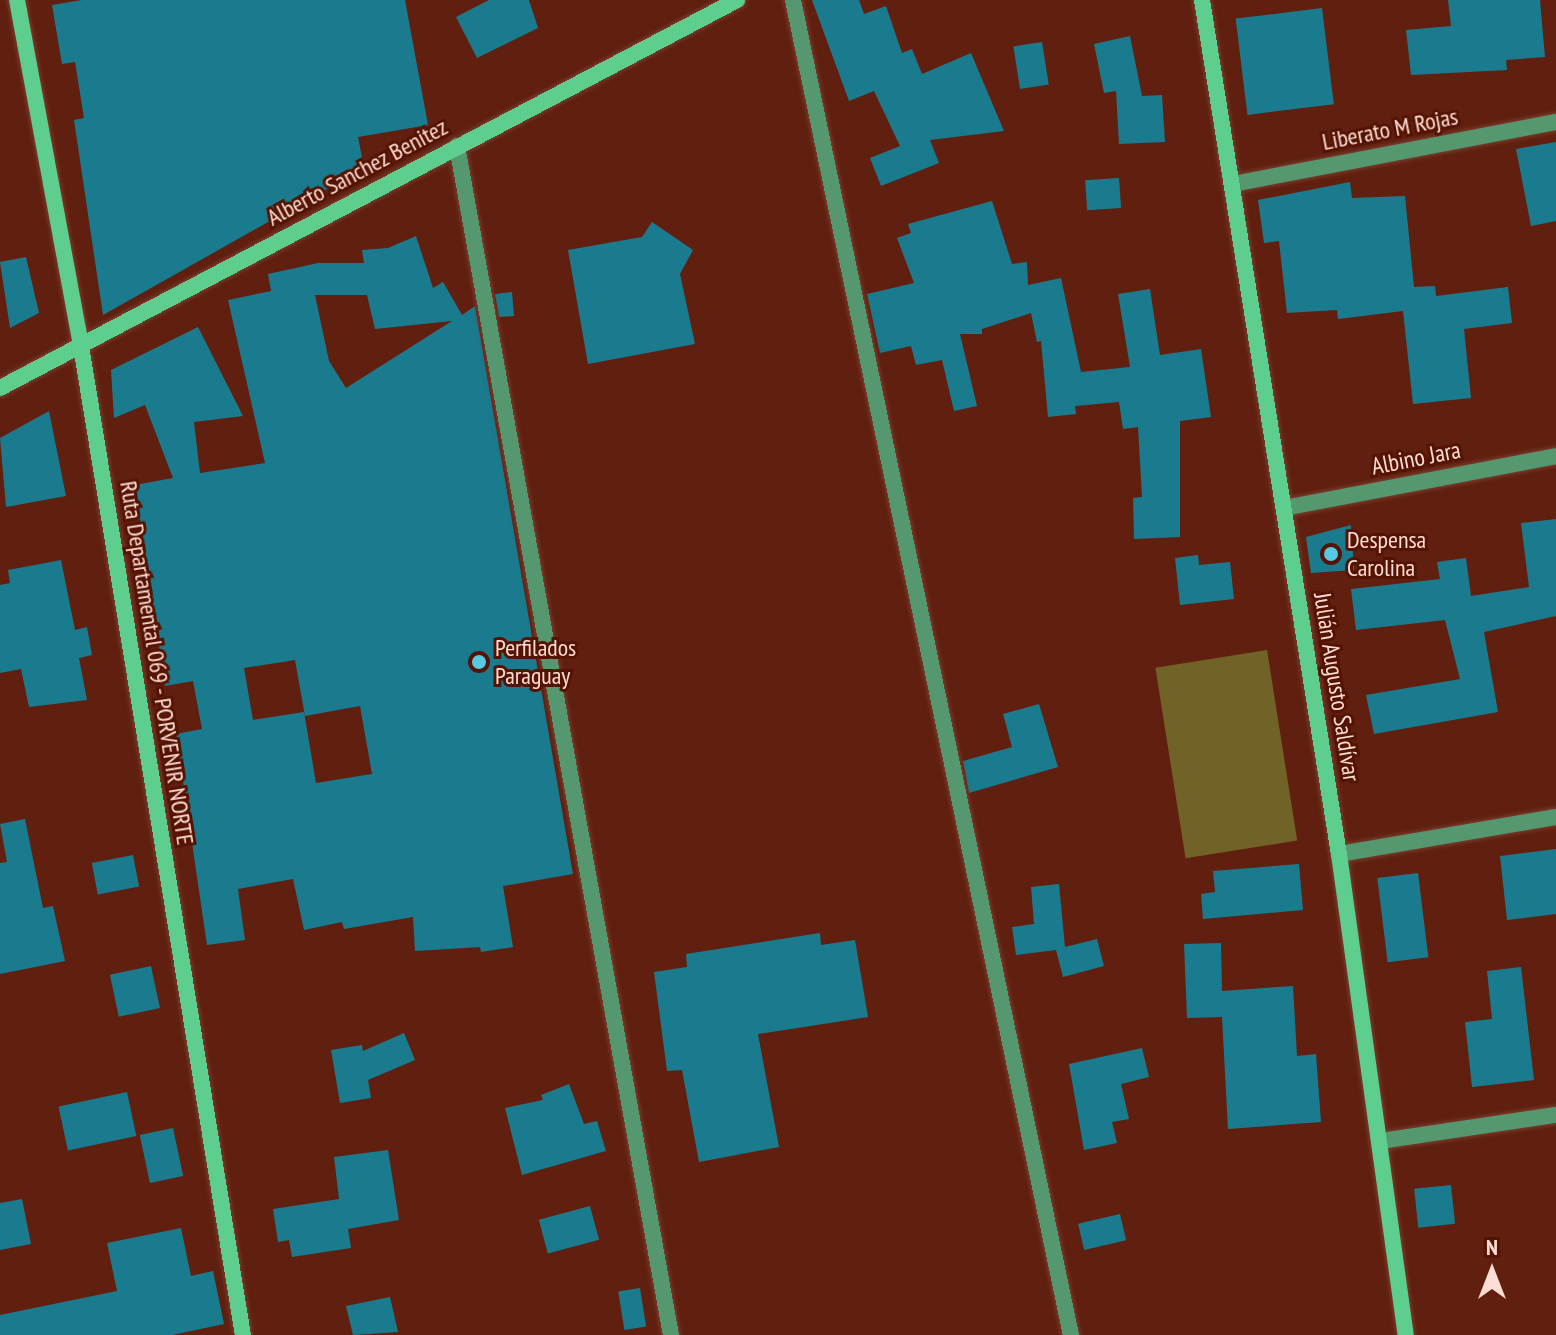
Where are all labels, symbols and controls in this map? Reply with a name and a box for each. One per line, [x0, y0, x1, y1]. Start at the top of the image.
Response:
street label: Liberato M Rojas [1320, 102, 1460, 156]
street label: Alberto Sanchez Benitez [262, 112, 452, 232]
street label: Albino Jara [1369, 435, 1463, 481]
street label: Ruta Departamental 069 - PORVENIR NORTE [114, 478, 200, 848]
place label: Despensa Carolina [1347, 526, 1426, 582]
marker: Despensa Carolina [1322, 545, 1340, 563]
street label: Julián Augusto Saldívar [1308, 590, 1366, 784]
place label: Perfilados Paraguay [495, 634, 576, 690]
marker: Perfilados Paraguay [470, 653, 488, 671]
north arrow [1452, 1231, 1532, 1311]
text: N [1486, 1233, 1498, 1261]

